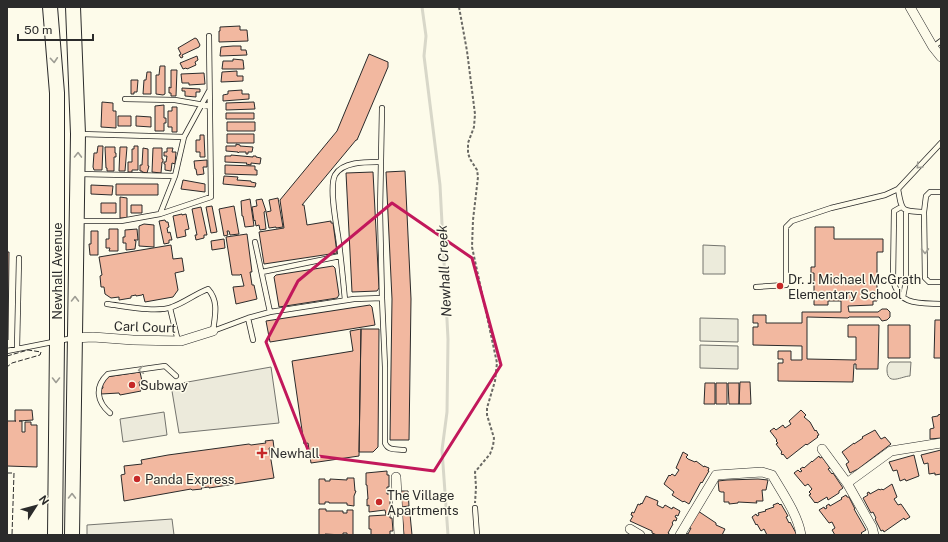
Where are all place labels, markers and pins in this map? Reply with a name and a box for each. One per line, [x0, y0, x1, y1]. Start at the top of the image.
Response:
place label: Dr. J. Michael McGrath Elementary School [788, 272, 921, 302]
marker: Dr. J. Michael McGrath Elementary School [775, 281, 785, 291]
place label: Subway [140, 378, 188, 393]
marker: Subway [127, 380, 137, 390]
place label: Newhall [270, 446, 320, 461]
marker: Newhall [257, 448, 267, 458]
place label: Panda Express [145, 472, 234, 487]
marker: Panda Express [132, 474, 142, 484]
place label: The Village Apartments [387, 488, 458, 518]
marker: The Village Apartments [374, 497, 384, 507]

